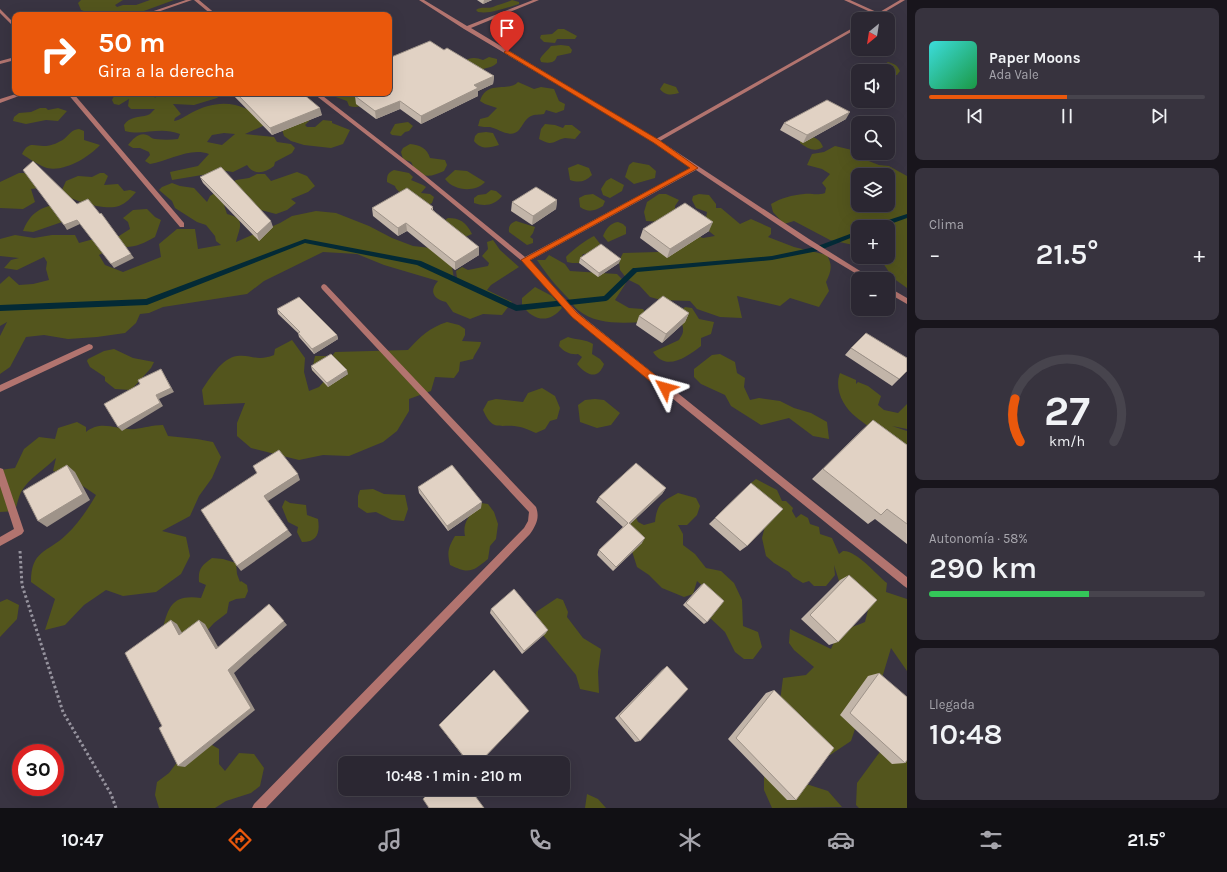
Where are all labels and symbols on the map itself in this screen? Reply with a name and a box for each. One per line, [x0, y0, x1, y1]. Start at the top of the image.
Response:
pin [490, 11, 524, 52]
north arrow [851, 12, 895, 56]
position arrow [644, 367, 686, 409]
speed limit sign: 30 [12, 744, 64, 796]

